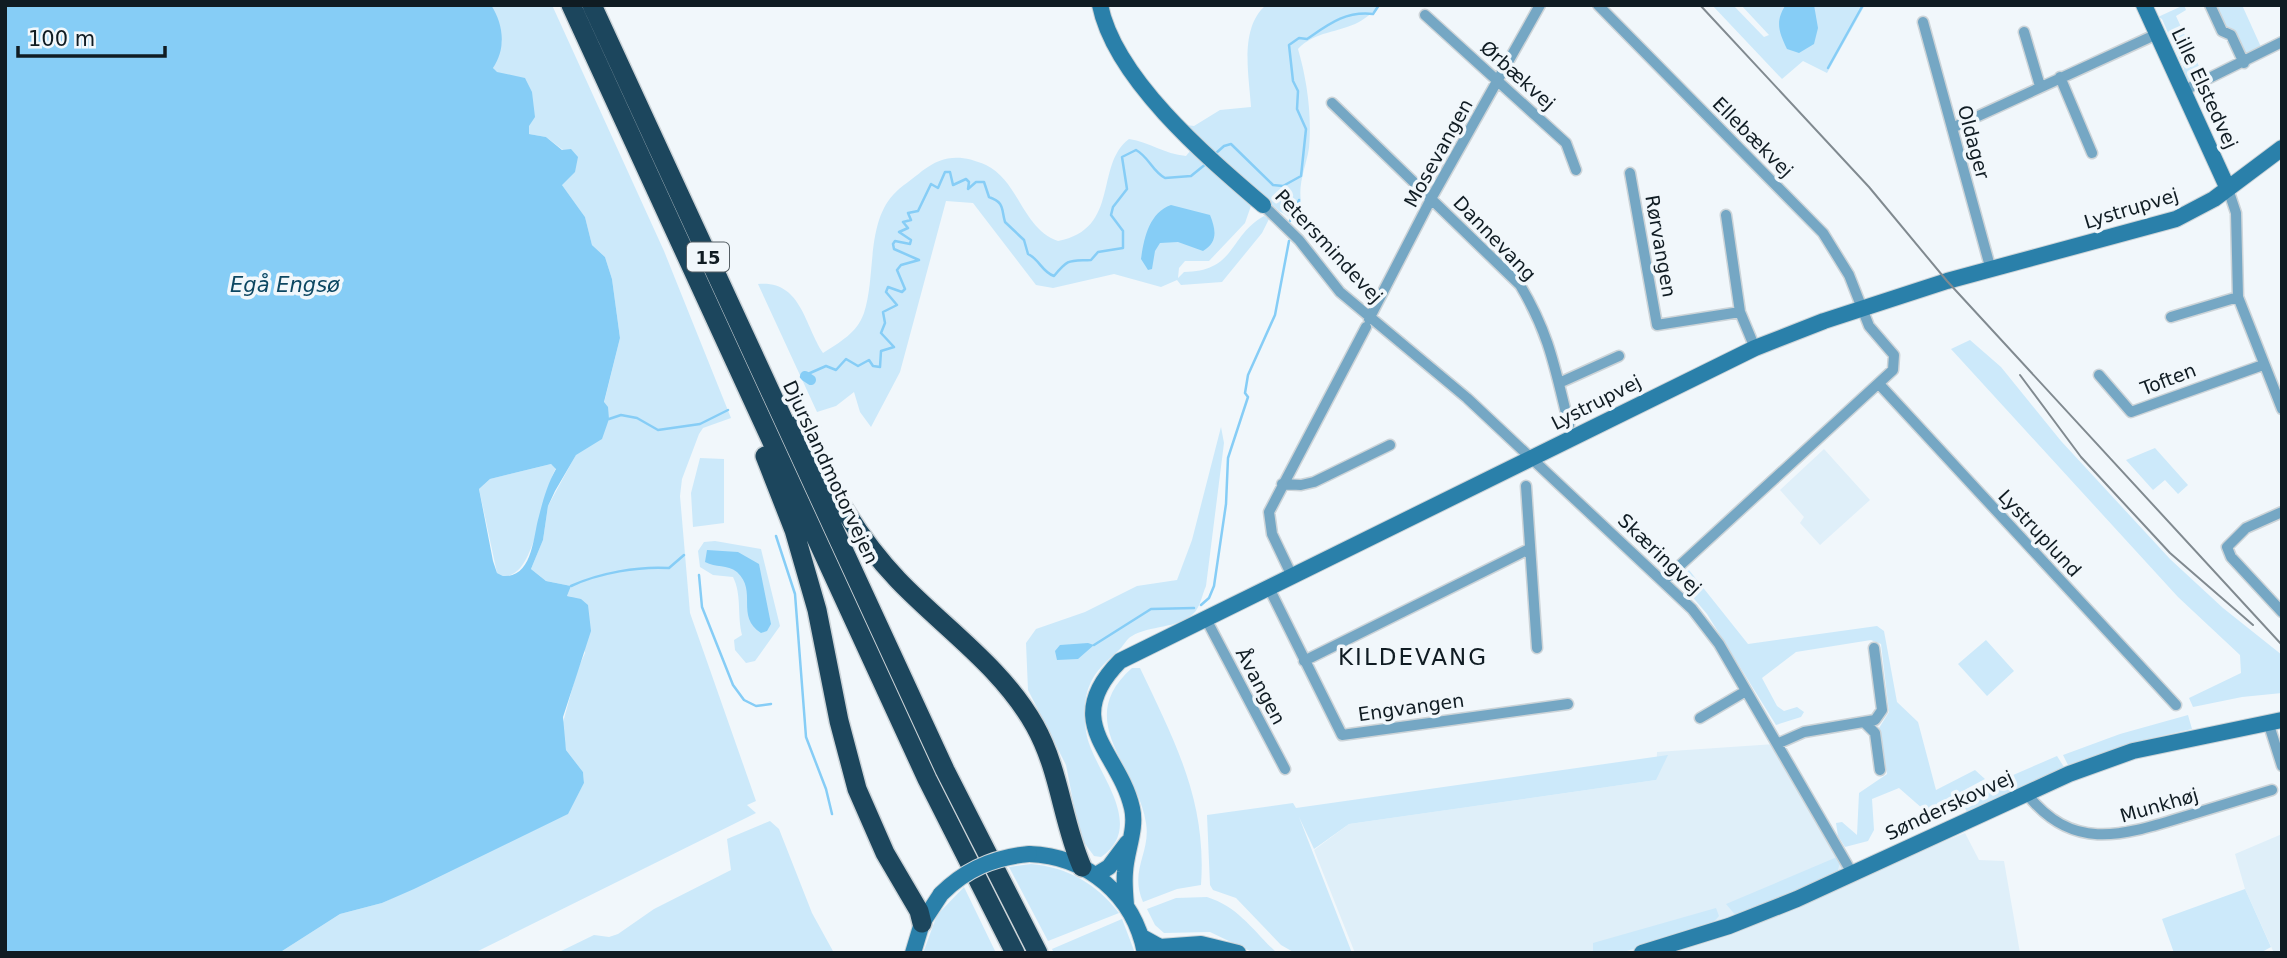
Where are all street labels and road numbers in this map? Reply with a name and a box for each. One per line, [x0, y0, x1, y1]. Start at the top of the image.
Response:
street label: Lille Elstedvej [2167, 24, 2243, 152]
street label: Ørbækvej [1476, 36, 1560, 114]
street label: Ellebækvej [1708, 92, 1798, 182]
street label: Mosevangen [1399, 95, 1477, 211]
street label: Oldager [1954, 103, 1994, 181]
street label: Lystrupvej [2081, 183, 2181, 233]
street label: Petersmindevej [1271, 185, 1387, 307]
street label: Dannevang [1449, 191, 1541, 285]
street label: Rørvangen [1641, 193, 1681, 299]
road number: 15 [687, 243, 729, 272]
street label: Toften [2136, 358, 2199, 400]
street label: Lystrupvej [1548, 370, 1644, 434]
street label: Djurslandmotorvejen [779, 377, 883, 567]
street label: Lystruplund [1994, 485, 2086, 581]
street label: Skæringvej [1614, 509, 1706, 599]
street label: Åvangen [1232, 644, 1290, 728]
street label: Engvangen [1357, 689, 1465, 725]
street label: Sønderskovvej [1882, 766, 2016, 844]
street label: Munkhøj [2117, 783, 2201, 827]

